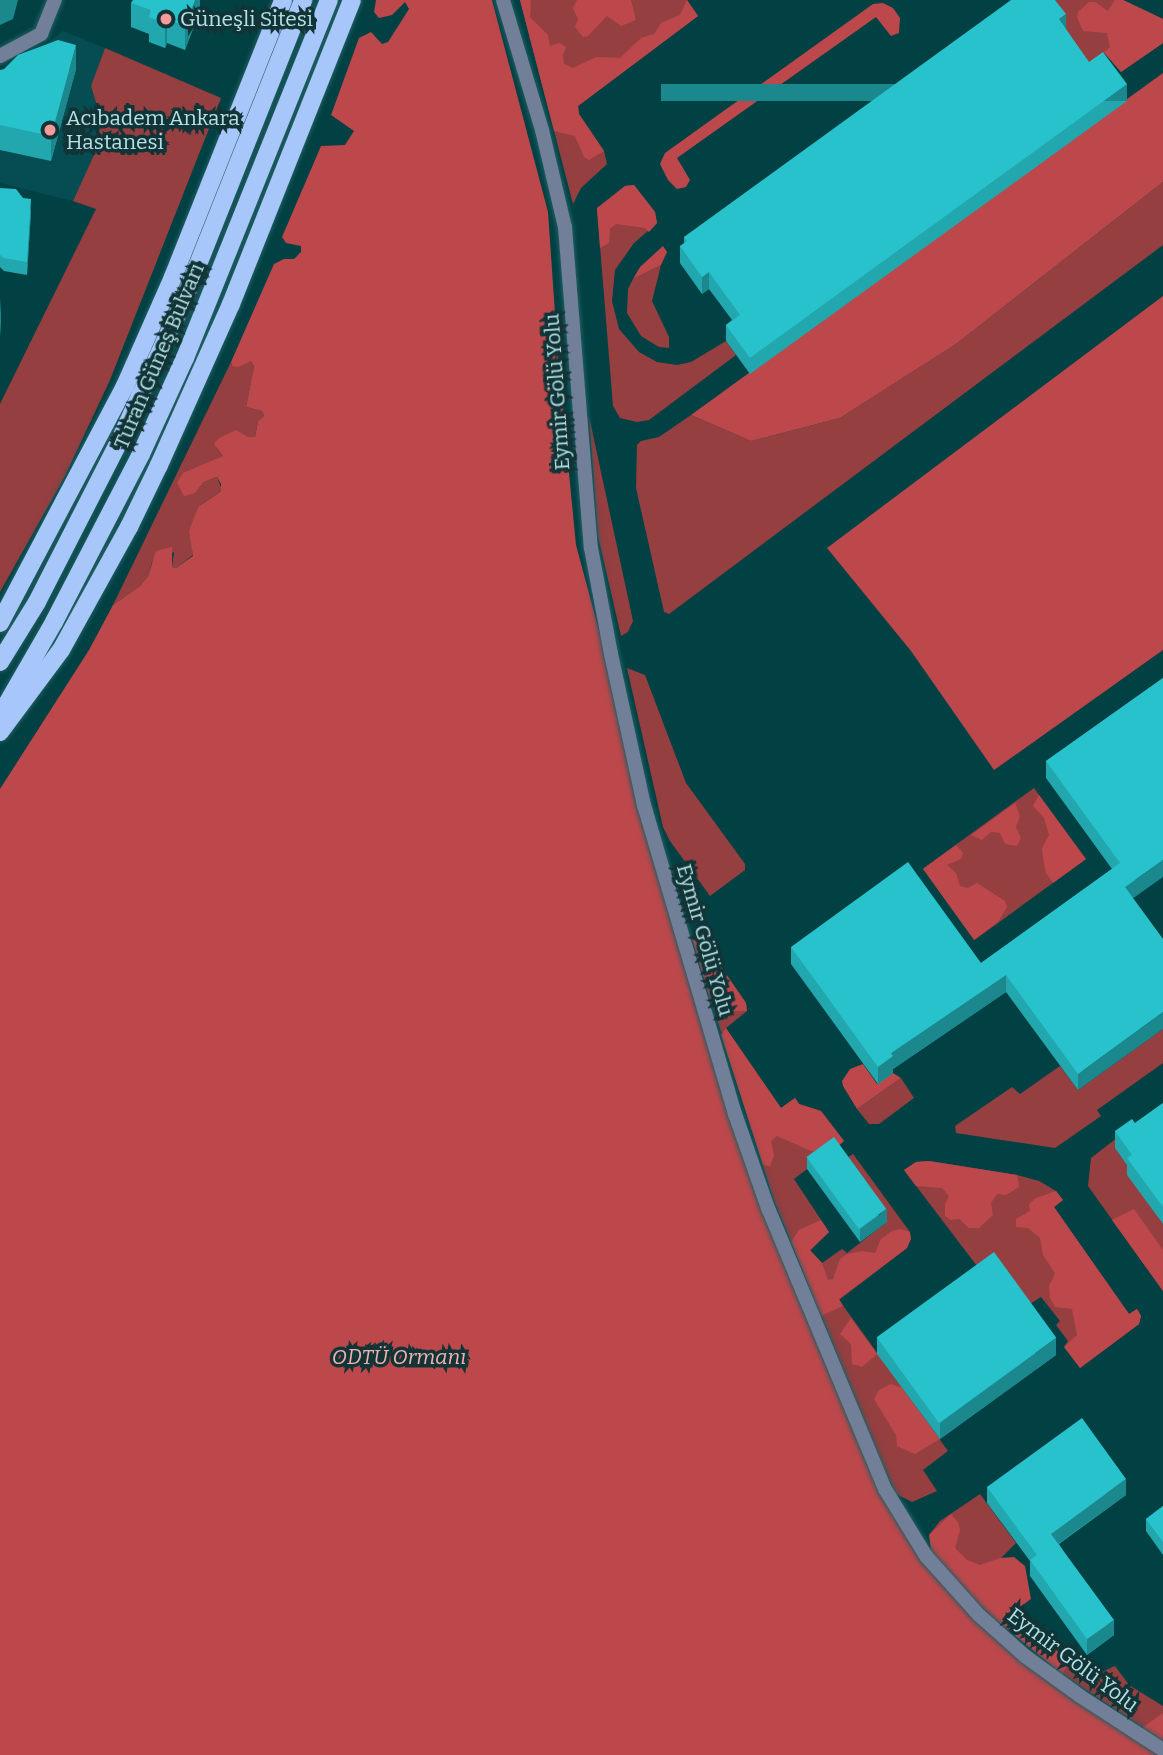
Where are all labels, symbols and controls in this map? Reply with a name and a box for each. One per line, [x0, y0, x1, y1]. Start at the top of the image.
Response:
place label: Güneşli Sitesi [180, 6, 313, 32]
marker: Güneşli Sitesi [158, 11, 174, 27]
place label: Acıbadem Ankara Hastanesi [66, 105, 240, 155]
marker: Acıbadem Ankara Hastanesi [40, 120, 60, 140]
street label: Turan Güneş Bulvarı [108, 259, 210, 453]
street label: Eymir Gölü Yolu [539, 313, 575, 471]
street label: Eymir Gölü Yolu [671, 861, 739, 1019]
park label: ODTÜ Ormanı [332, 1344, 466, 1370]
street label: Eymir Gölü Yolu [1003, 1603, 1143, 1717]

